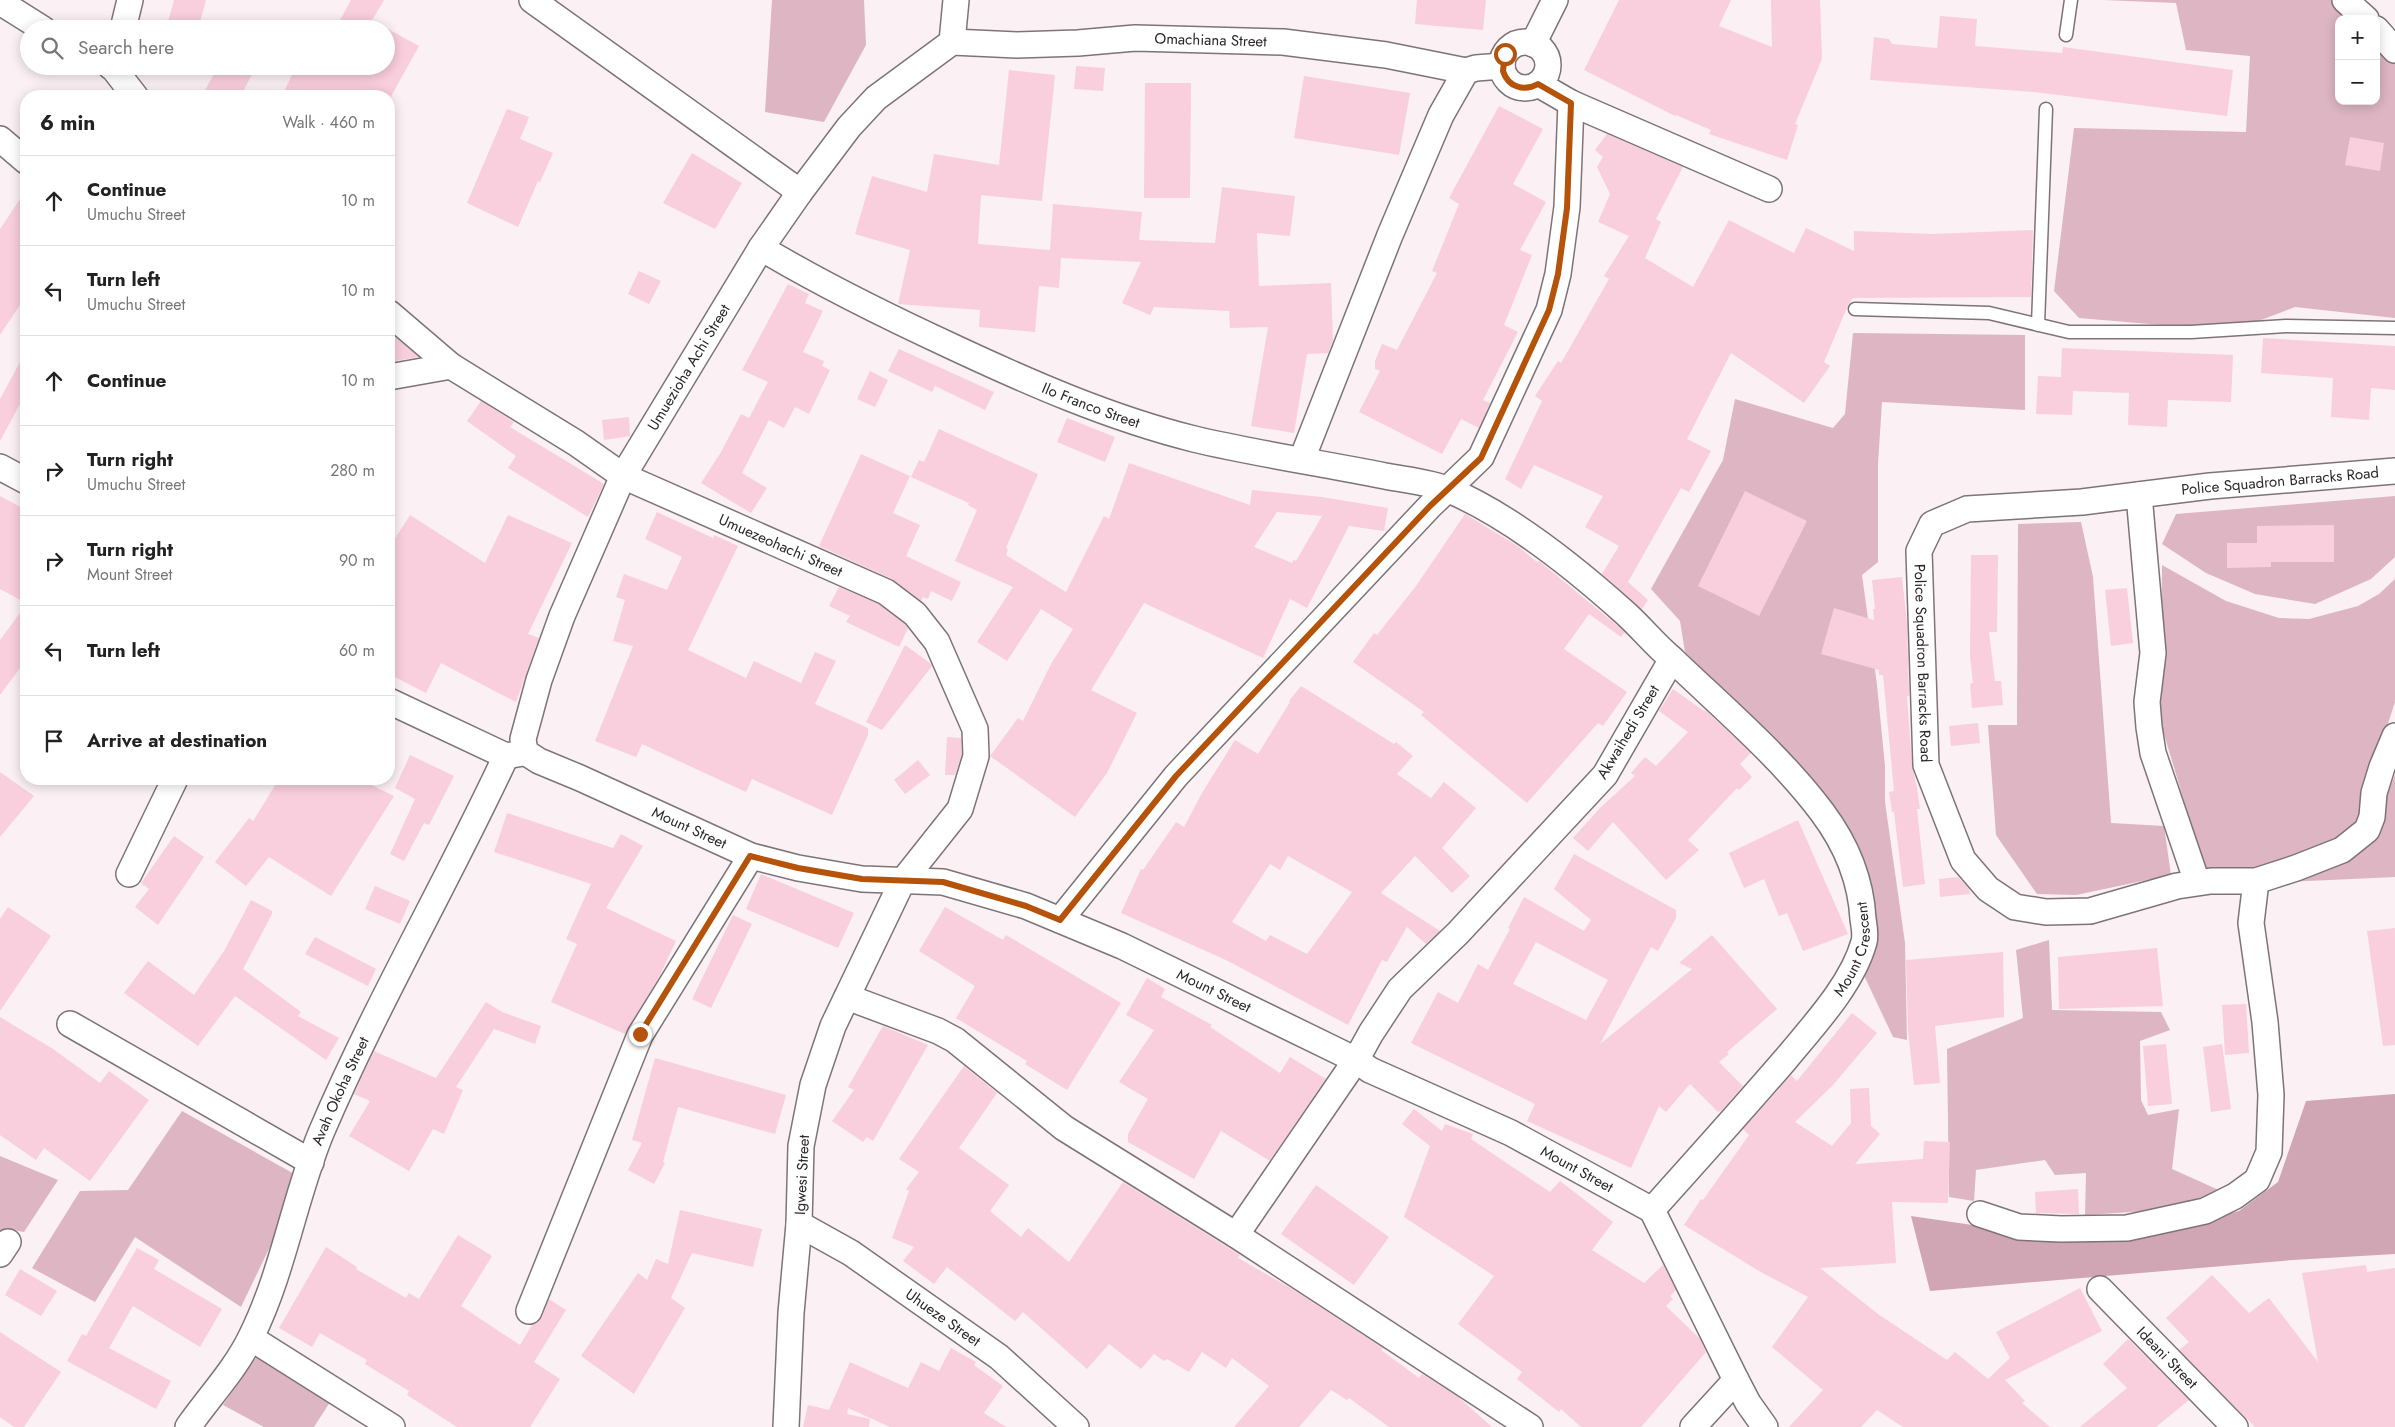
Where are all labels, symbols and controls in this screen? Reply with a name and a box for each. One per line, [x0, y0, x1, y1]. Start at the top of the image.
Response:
map controls [2335, 15, 2380, 105]
button: + [2335, 15, 2380, 60]
search box [20, 20, 395, 75]
street label: Omachiana Street [1154, 28, 1268, 53]
icon: search [38, 34, 66, 62]
text: Search here [78, 34, 174, 61]
route start [1494, 43, 1517, 66]
button: − [2335, 60, 2380, 105]
text: 6 min [40, 108, 95, 138]
text: Walk · 460 m [283, 111, 375, 134]
text: Continue [87, 176, 166, 203]
icon: ahead [40, 187, 68, 215]
text: 10 m [341, 189, 375, 212]
text: Umuchu Street [87, 203, 185, 226]
text: Turn left [87, 266, 160, 293]
icon: left [40, 277, 68, 305]
text: 10 m [341, 279, 375, 302]
text: Umuchu Street [87, 293, 185, 316]
street label: Umuezioha Achi Street [642, 300, 736, 435]
icon: ahead [40, 367, 68, 395]
text: Continue [87, 367, 166, 394]
text: 10 m [341, 369, 375, 392]
street label: Ilo Franco Street [1039, 377, 1143, 434]
text: Turn right [87, 446, 173, 473]
icon: right [40, 457, 68, 485]
text: 280 m [330, 459, 375, 482]
street label: Police Squadron Barracks Road [2180, 461, 2380, 501]
text: Umuchu Street [87, 473, 185, 496]
street label: Umuezeohachi Street [715, 508, 846, 583]
text: Turn right [87, 536, 173, 563]
icon: right [40, 547, 68, 575]
text: 90 m [339, 549, 375, 572]
text: Mount Street [87, 563, 172, 586]
street label: Police Squadron Barracks Road [1908, 563, 1937, 763]
icon: left [40, 637, 68, 665]
text: Turn left [87, 637, 160, 664]
text: 60 m [339, 639, 375, 662]
street label: Akwaihedi Street [1591, 680, 1665, 783]
icon: arrive [40, 727, 68, 755]
text: Arrive at destination [87, 727, 267, 754]
street label: Mount Street [648, 801, 731, 855]
street label: Mount Crescent [1828, 900, 1876, 1001]
street label: Mount Street [1173, 963, 1255, 1018]
route end [629, 1023, 652, 1046]
street label: Avah Okoha Street [306, 1033, 375, 1149]
street label: Igwesi Street [789, 1134, 815, 1216]
street label: Mount Street [1537, 1140, 1618, 1198]
street label: Uhueze Street [901, 1284, 985, 1352]
street label: Ideani Street [2132, 1322, 2203, 1394]

